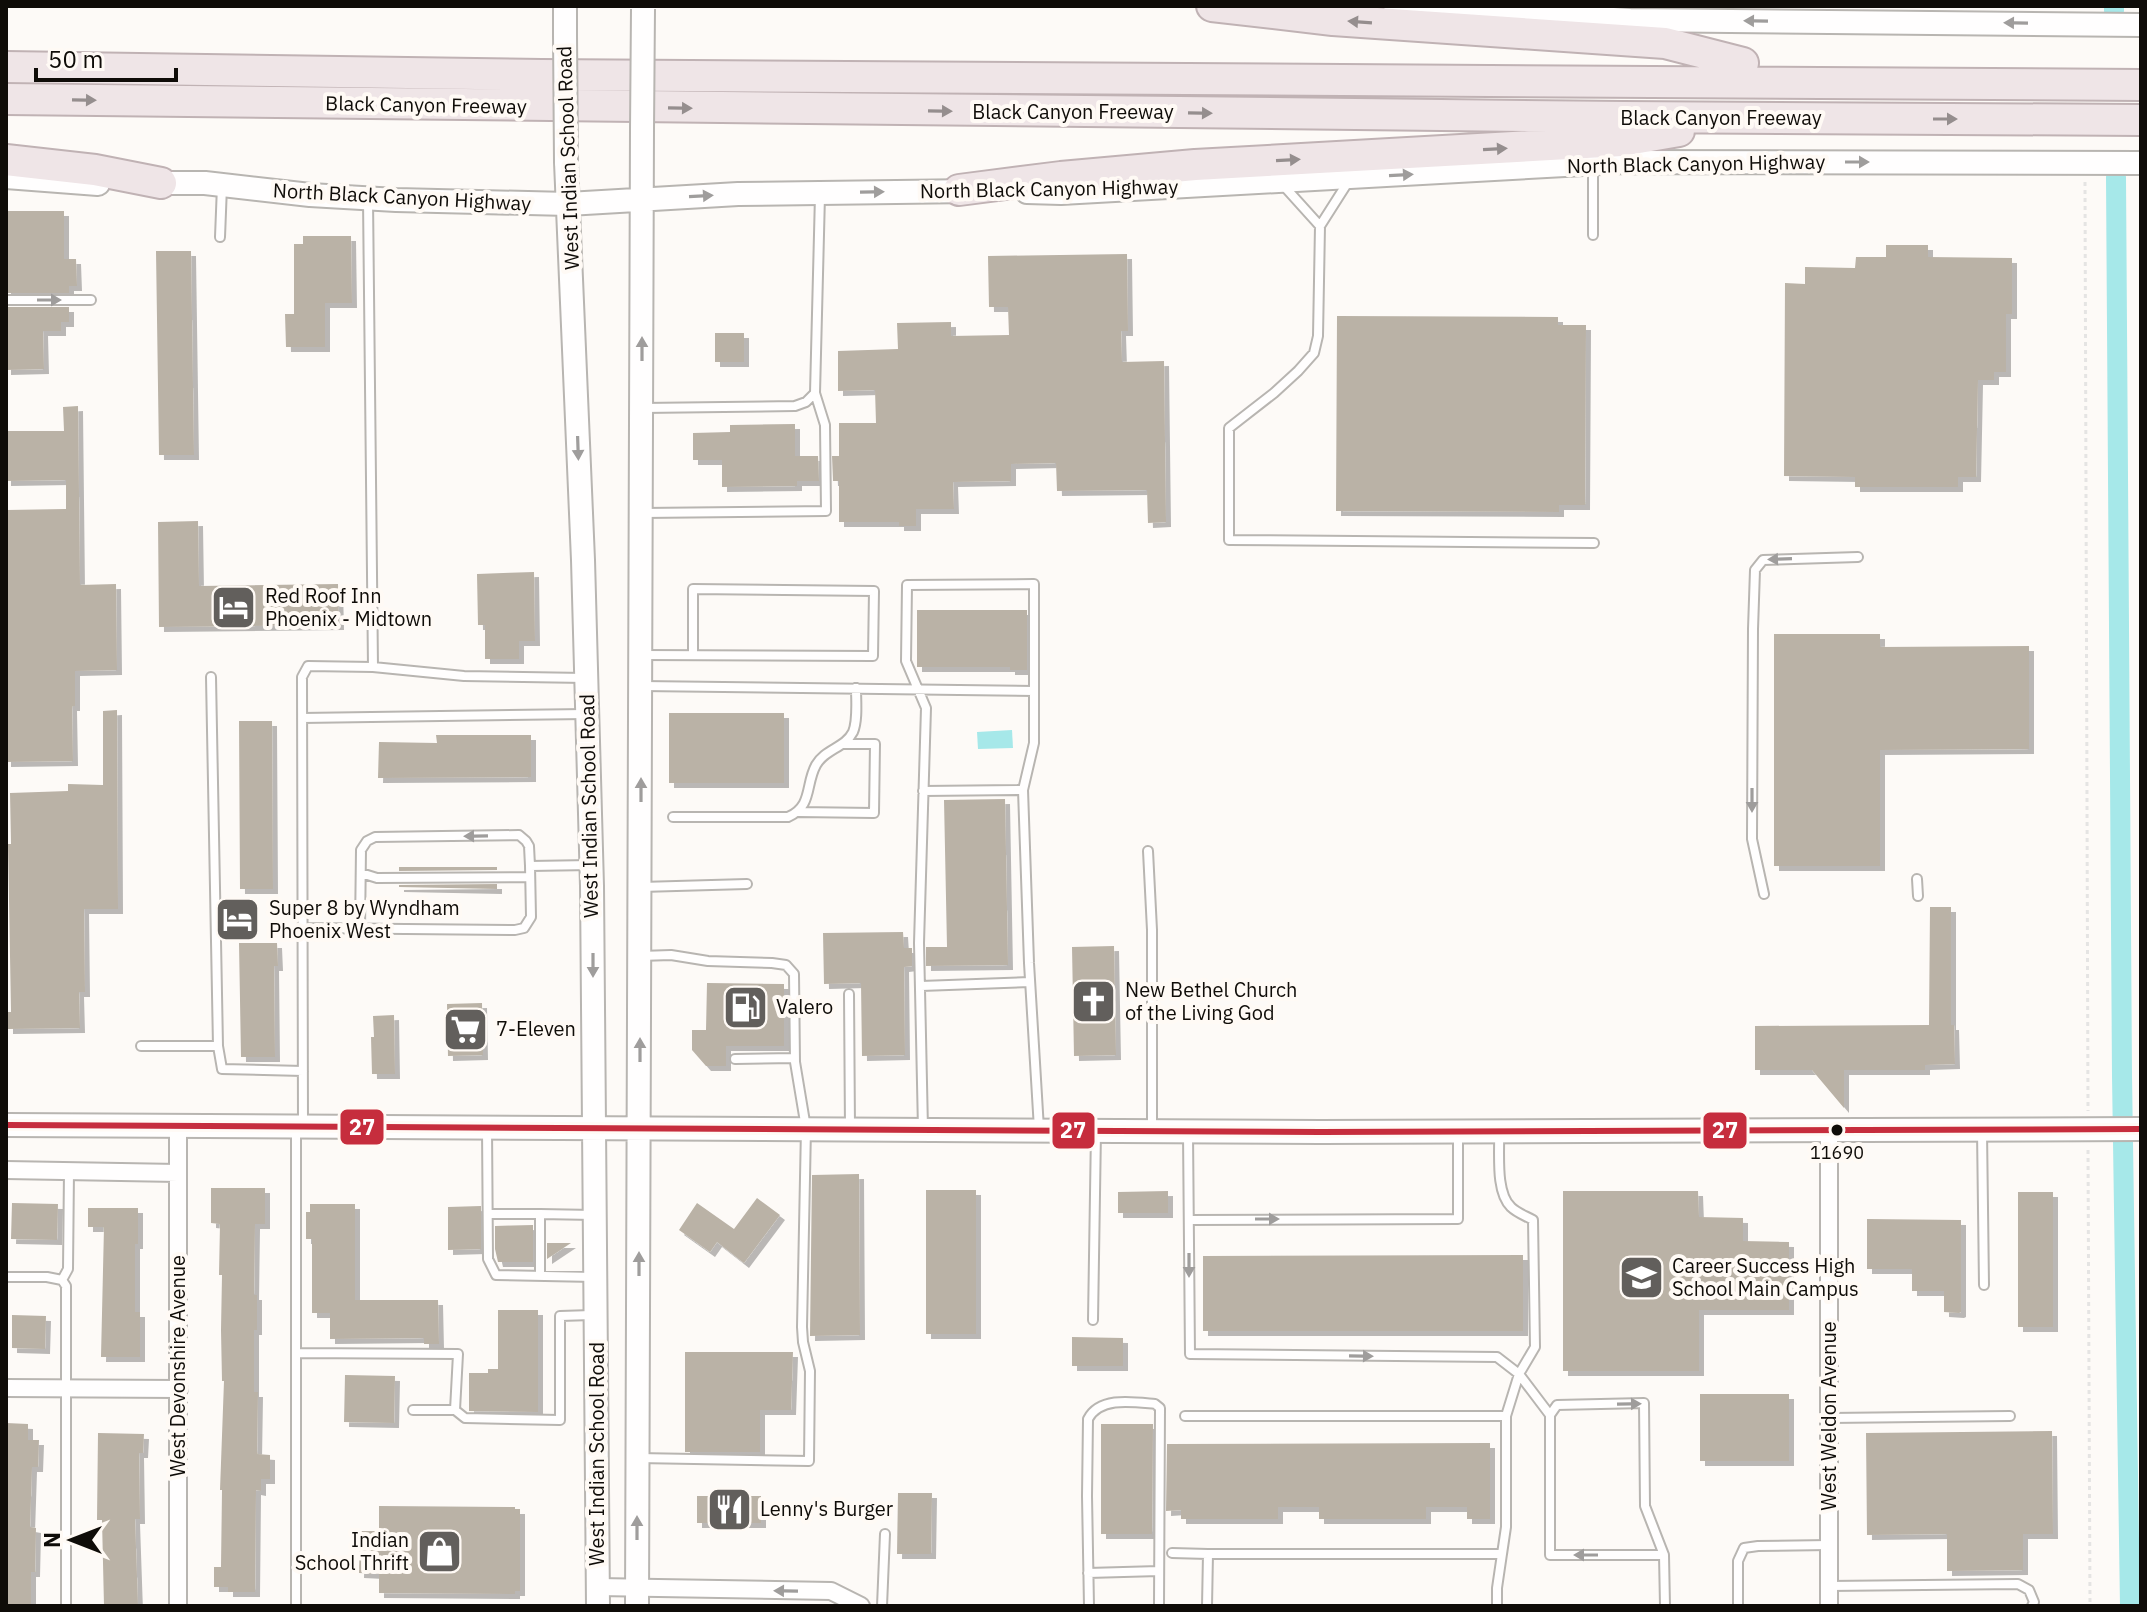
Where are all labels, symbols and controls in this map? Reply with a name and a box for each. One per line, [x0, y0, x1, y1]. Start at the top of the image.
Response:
one-way arrow [1347, 15, 1372, 28]
one-way arrow [1743, 15, 1768, 27]
one-way arrow [2003, 17, 2028, 29]
scale bar [36, 32, 176, 82]
text: 50 m [48, 43, 103, 75]
street label: West Indian School Road [550, 46, 585, 270]
street label: Black Canyon Freeway [325, 89, 527, 120]
one-way arrow [72, 94, 97, 107]
street label: Black Canyon Freeway [972, 98, 1174, 125]
one-way arrow [668, 102, 693, 114]
street label: Black Canyon Freeway [1620, 104, 1822, 131]
one-way arrow [928, 105, 953, 117]
one-way arrow [1188, 106, 1213, 119]
one-way arrow [1933, 113, 1958, 125]
one-way arrow [1483, 142, 1509, 155]
street label: North Black Canyon Highway [1567, 148, 1825, 179]
one-way arrow [1276, 153, 1301, 166]
one-way arrow [1845, 156, 1870, 168]
one-way arrow [1389, 168, 1414, 181]
street label: North Black Canyon Highway [920, 173, 1178, 204]
street label: North Black Canyon Highway [272, 176, 532, 217]
one-way arrow [860, 186, 885, 198]
one-way arrow [689, 190, 714, 203]
one-way arrow [37, 294, 62, 306]
one-way arrow [636, 336, 649, 361]
one-way arrow [572, 436, 585, 461]
one-way arrow [1767, 552, 1792, 565]
place label: Red Roof Inn Phoenix - Midtown [265, 582, 432, 632]
hotel icon: Red Roof Inn Phoenix - Midtown [210, 583, 258, 631]
street label: West Indian School Road [573, 694, 604, 918]
one-way arrow [635, 777, 647, 802]
one-way arrow [1746, 788, 1758, 813]
one-way arrow [463, 829, 488, 842]
place label: Super 8 by Wyndham Phoenix West [269, 894, 460, 944]
hotel icon: Super 8 by Wyndham Phoenix West [214, 895, 262, 943]
one-way arrow [587, 953, 599, 978]
place label: New Bethel Church of the Living God [1125, 976, 1297, 1026]
church icon: New Bethel Church of the Living God [1070, 977, 1118, 1025]
fuel station icon: Valero [721, 983, 769, 1031]
place label: Valero [776, 993, 833, 1020]
supermarket icon: 7-Eleven [441, 1005, 489, 1053]
place label: 7-Eleven [496, 1015, 576, 1042]
one-way arrow [634, 1037, 646, 1062]
line badge: 27 [339, 1108, 385, 1146]
line badge: 27 [1051, 1111, 1096, 1150]
line badge: 27 [1702, 1111, 1748, 1150]
text: 27 [349, 1112, 375, 1141]
text: 27 [1060, 1115, 1086, 1144]
text: 27 [1712, 1115, 1738, 1144]
marker: 11690 [1829, 1122, 1845, 1138]
place label: 11690 [1810, 1141, 1864, 1164]
one-way arrow [1255, 1213, 1280, 1225]
one-way arrow [633, 1251, 645, 1276]
place label: Career Success High School Main Campus [1672, 1252, 1859, 1302]
one-way arrow [1183, 1253, 1195, 1278]
school or university icon: Career Success High School Main Campus [1617, 1253, 1665, 1301]
street label: West Devonshire Avenue [164, 1255, 191, 1477]
street label: West Weldon Avenue [1815, 1321, 1842, 1511]
street label: West Indian School Road [583, 1342, 610, 1566]
one-way arrow [1349, 1349, 1374, 1362]
one-way arrow [1617, 1397, 1642, 1410]
restaurant icon: Lenny's Burger [705, 1485, 753, 1533]
place label: Lenny's Burger [760, 1495, 893, 1522]
north arrow [32, 1500, 112, 1580]
one-way arrow [631, 1515, 643, 1540]
place label: Indian School Thrift [295, 1526, 409, 1576]
shop icon: Indian School Thrift [416, 1528, 464, 1576]
text: N [37, 1532, 66, 1548]
one-way arrow [1573, 1549, 1598, 1561]
one-way arrow [773, 1584, 798, 1597]

